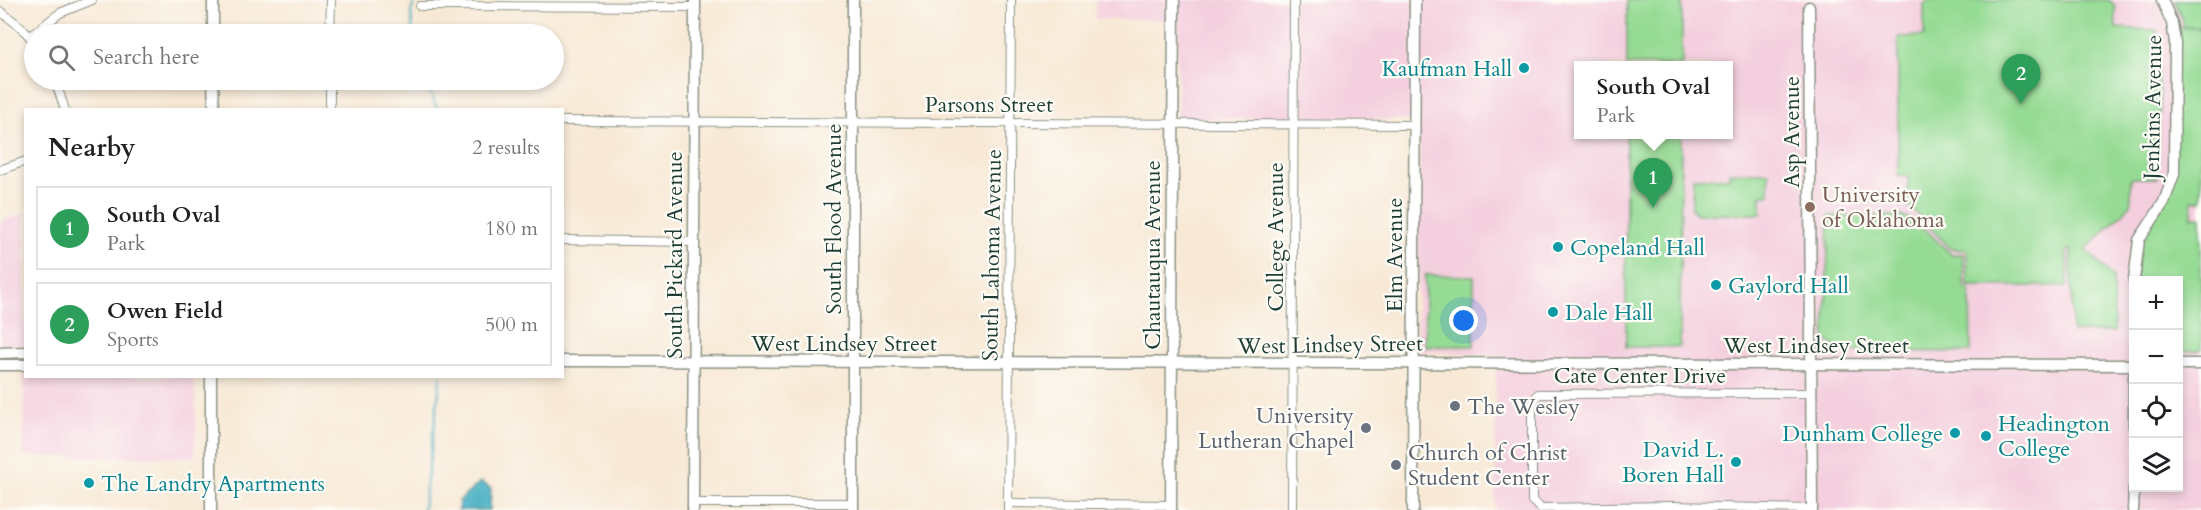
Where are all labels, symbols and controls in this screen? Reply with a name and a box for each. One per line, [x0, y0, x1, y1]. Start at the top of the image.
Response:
search box [24, 24, 564, 90]
street label: Jenkins Avenue [2137, 34, 2169, 183]
icon: search [45, 41, 78, 74]
text: Search here [93, 42, 200, 72]
place label: Kaufman Hall [1382, 54, 1512, 84]
pin: 2 [2002, 54, 2040, 104]
marker: Kaufman Hall [1517, 61, 1531, 75]
popup [1574, 61, 1733, 139]
text: South Oval [1597, 72, 1710, 102]
street label: Asp Avenue [1777, 76, 1807, 188]
street label: Parsons Street [925, 90, 1053, 120]
text: Park [1597, 102, 1635, 129]
street label: South Flood Avenue [819, 124, 849, 314]
text: Nearby [48, 130, 136, 165]
text: 2 results [472, 134, 540, 161]
street label: South Lahoma Avenue [975, 149, 1009, 361]
street label: South Pickard Avenue [660, 151, 690, 359]
pin: 1 [1634, 158, 1672, 208]
street label: Chautauqua Avenue [1138, 160, 1168, 350]
street label: College Avenue [1261, 162, 1291, 312]
place label: University of Oklahoma [1822, 180, 1945, 235]
street label: Elm Avenue [1380, 197, 1410, 313]
text: South Oval [107, 200, 220, 230]
marker: University of Oklahoma [1803, 200, 1817, 214]
text: 1 [64, 215, 75, 242]
text: 180 m [485, 215, 538, 242]
text: Park [107, 230, 145, 257]
place label: Copeland Hall [1570, 233, 1705, 263]
marker: Copeland Hall [1551, 240, 1565, 254]
place label: Gaylord Hall [1728, 271, 1849, 301]
map controls [2129, 276, 2183, 492]
button: + [2129, 276, 2183, 330]
marker: Gaylord Hall [1709, 278, 1723, 292]
text: Owen Field [107, 296, 223, 326]
place label: Dale Hall [1565, 298, 1653, 328]
marker: Dale Hall [1546, 305, 1560, 319]
your location [1449, 306, 1478, 335]
text: 2 [64, 311, 75, 338]
text: 500 m [485, 311, 538, 338]
text: Sports [107, 326, 159, 353]
street label: West Lindsey Street [1236, 328, 1423, 362]
street label: West Lindsey Street [750, 329, 937, 359]
button: − [2129, 330, 2183, 384]
street label: West Lindsey Street [1722, 331, 1909, 361]
street label: Cate Center Drive [1554, 361, 1726, 391]
button: locate [2129, 384, 2183, 438]
place label: The Wesley [1467, 392, 1580, 422]
marker: The Wesley [1448, 399, 1462, 413]
place label: University Lutheran Chapel [1198, 401, 1354, 456]
place label: Headington College [1998, 409, 2110, 464]
place label: Dunham College [1782, 419, 1943, 449]
marker: University Lutheran Chapel [1359, 421, 1373, 435]
marker: Dunham College [1948, 426, 1962, 440]
marker: Headington College [1979, 429, 1993, 443]
place label: David L. Boren Hall [1622, 435, 1724, 490]
place label: Church of Christ Student Center [1408, 438, 1567, 493]
button: layers [2129, 438, 2183, 492]
marker: David L. Boren Hall [1729, 455, 1743, 469]
marker: Church of Christ Student Center [1389, 458, 1403, 472]
place label: The Landry Apartments [101, 469, 325, 499]
marker: The Landry Apartments [82, 476, 96, 490]

